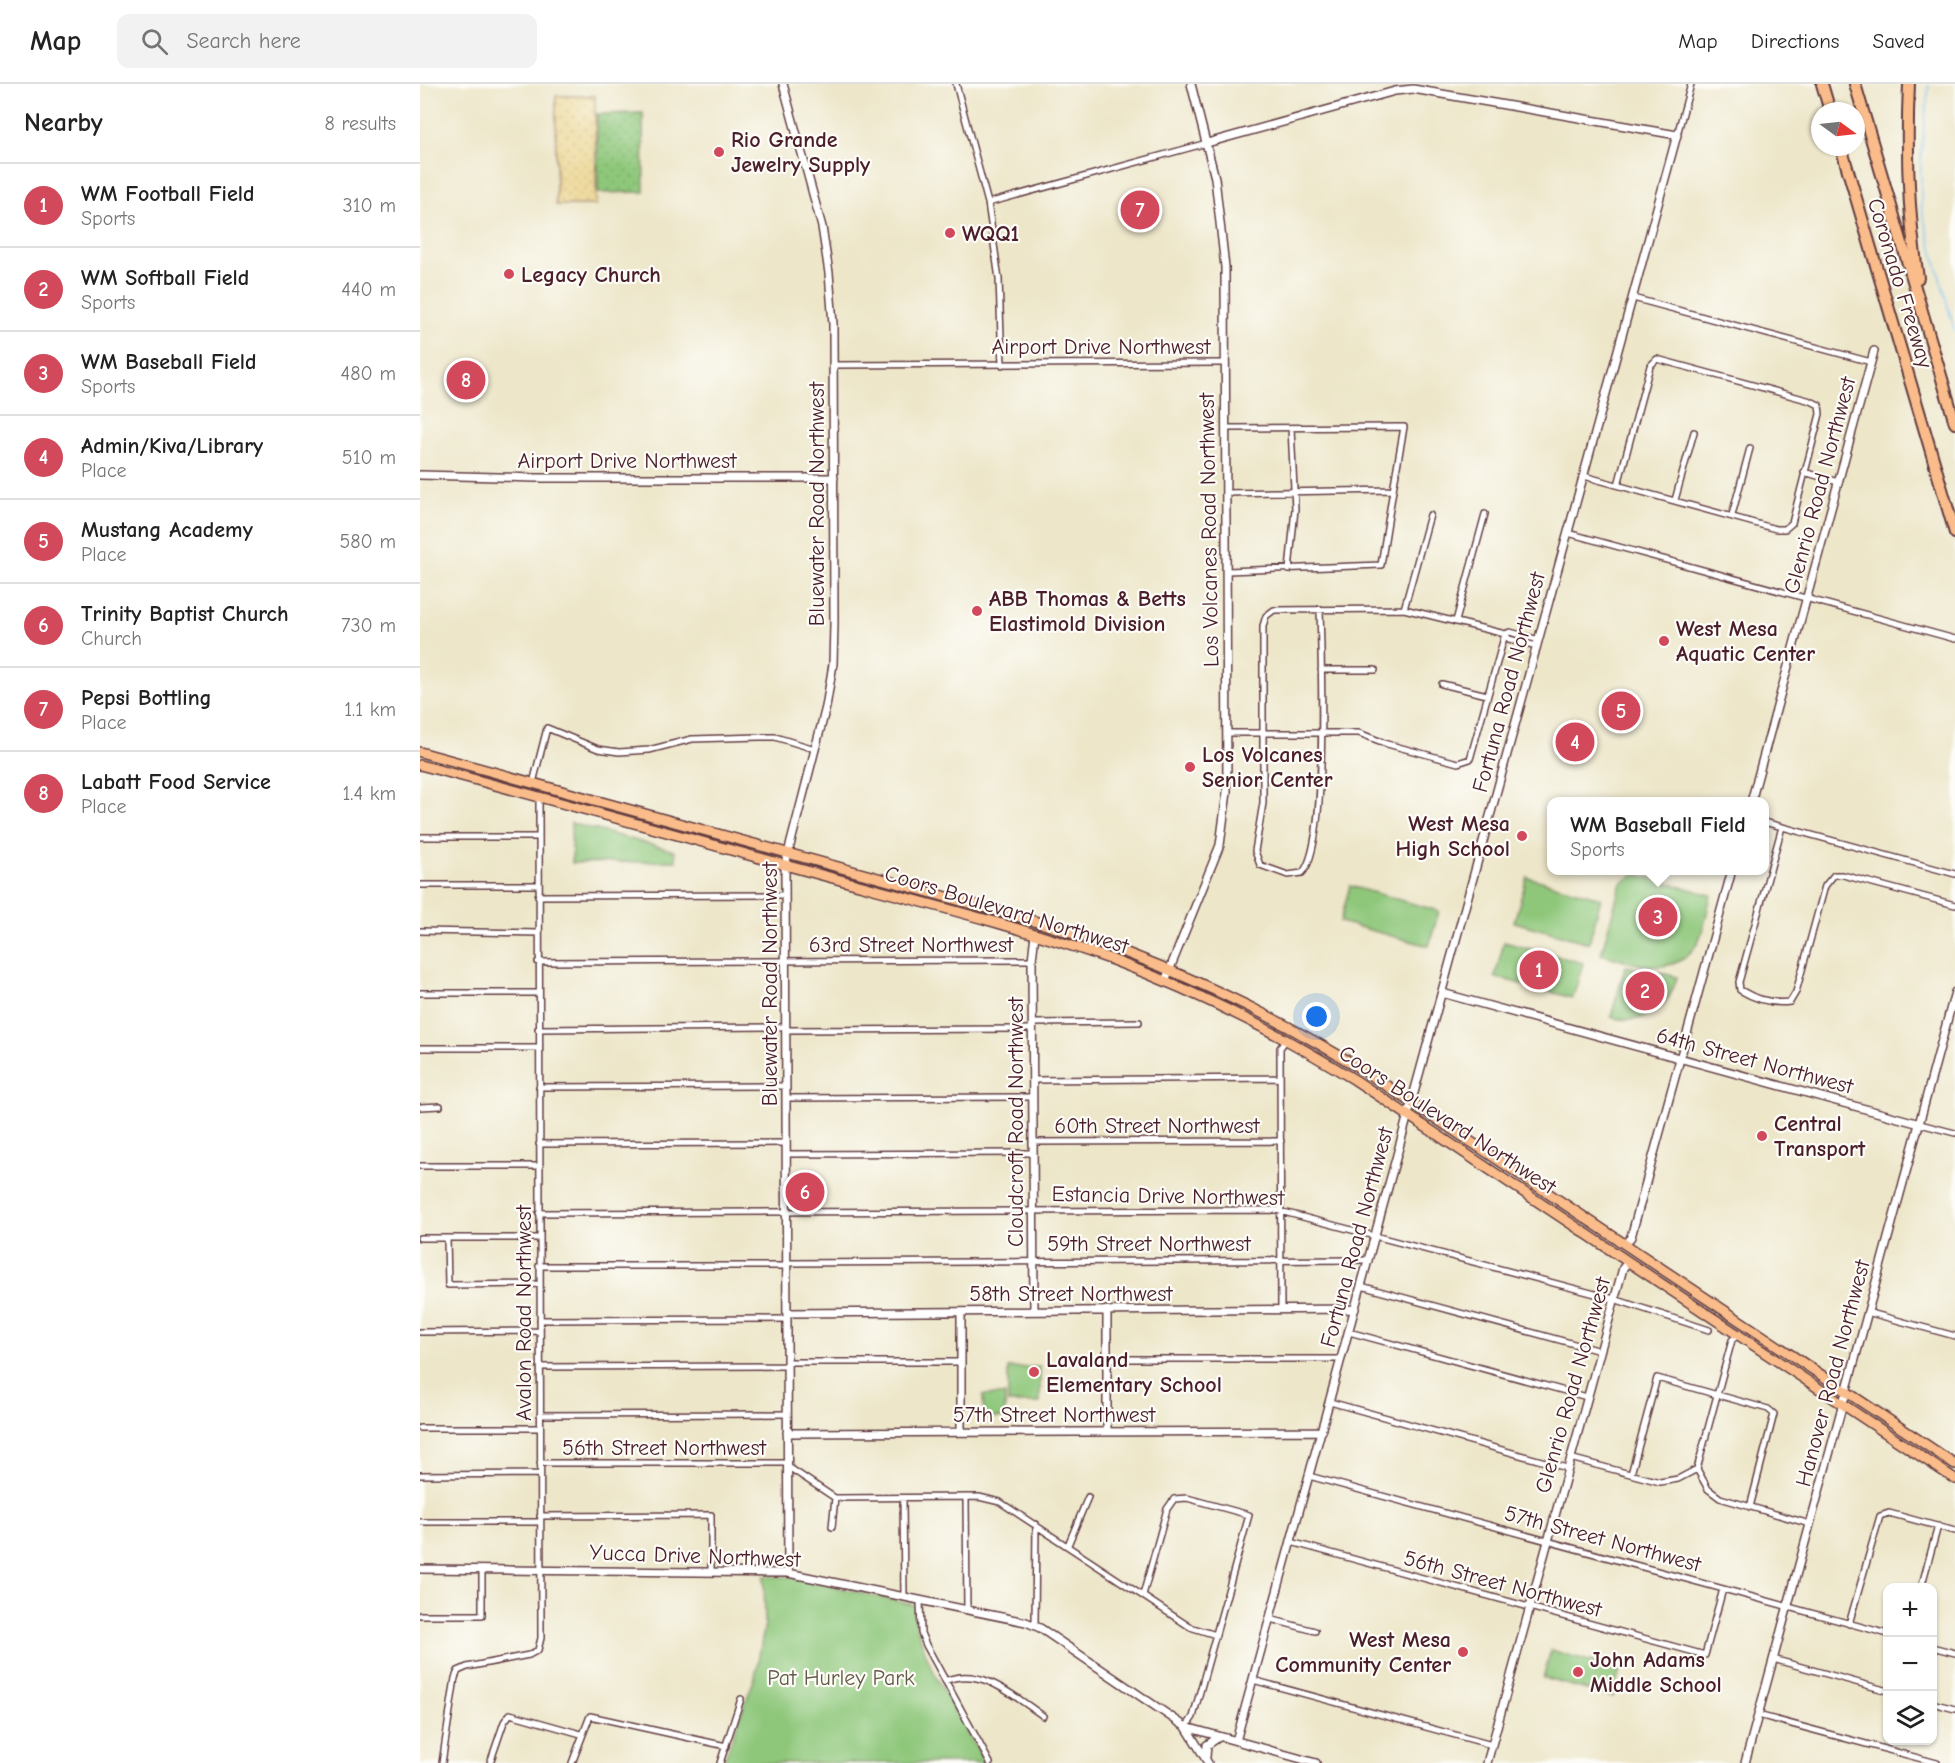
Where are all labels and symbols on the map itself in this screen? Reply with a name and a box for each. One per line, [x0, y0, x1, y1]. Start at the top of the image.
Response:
north arrow [1811, 102, 1865, 156]
place label: Rio Grande Jewelry Supply [731, 127, 871, 178]
marker: Rio Grande Jewelry Supply [712, 145, 726, 159]
pin: 7 [1120, 188, 1160, 232]
street label: Coronado Freeway [1862, 195, 1938, 372]
place label: WQQ1 [962, 221, 1019, 247]
marker: WQQ1 [943, 226, 957, 240]
place label: Legacy Church [521, 262, 661, 288]
marker: Legacy Church [502, 267, 516, 281]
street label: Airport Drive Northwest [991, 334, 1211, 360]
pin: 8 [446, 358, 486, 402]
street label: Glenrio Road Northwest [1778, 373, 1862, 597]
street label: Bluewater Road Northwest [804, 381, 830, 626]
street label: Los Volcanes Road Northwest [1194, 392, 1224, 667]
street label: Airport Drive Northwest [517, 448, 737, 474]
street label: Fortuna Road Northwest [1467, 568, 1551, 795]
place label: ABB Thomas & Betts Elastimold Division [989, 586, 1186, 637]
marker: ABB Thomas & Betts Elastimold Division [970, 604, 984, 618]
place label: West Mesa Aquatic Center [1676, 616, 1815, 667]
marker: West Mesa Aquatic Center [1657, 634, 1671, 648]
pin: 5 [1602, 688, 1640, 734]
pin: 4 [1556, 720, 1594, 764]
place label: Los Volcanes Senior Center [1202, 742, 1333, 793]
marker: Los Volcanes Senior Center [1183, 760, 1197, 774]
place label: West Mesa High School [1396, 811, 1510, 862]
marker: West Mesa High School [1515, 829, 1529, 843]
street label: Coors Boulevard Northwest [882, 860, 1133, 960]
street label: Bluewater Road Northwest [757, 861, 783, 1106]
pin: 3 [1638, 894, 1678, 940]
street label: 63rd Street Northwest [809, 932, 1014, 958]
pin: 1 [1520, 948, 1558, 992]
pin: 2 [1626, 968, 1664, 1014]
street label: Cloudcroft Road Northwest [1003, 996, 1029, 1247]
your location [1302, 1002, 1331, 1031]
street label: 64th Street Northwest [1654, 1022, 1857, 1100]
street label: Coors Boulevard Northwest [1334, 1040, 1562, 1200]
place label: Central Transport [1774, 1111, 1866, 1162]
street label: 60th Street Northwest [1054, 1113, 1260, 1139]
street label: Fortuna Road Northwest [1315, 1123, 1399, 1350]
marker: Central Transport [1755, 1129, 1769, 1143]
pin: 6 [786, 1170, 824, 1214]
street label: Estancia Drive Northwest [1051, 1181, 1285, 1211]
street label: Avalon Road Northwest [511, 1204, 537, 1421]
street label: 59th Street Northwest [1047, 1231, 1252, 1257]
street label: Hanover Road Northwest [1790, 1256, 1876, 1489]
street label: Glenrio Road Northwest [1530, 1274, 1616, 1496]
street label: 58th Street Northwest [969, 1281, 1173, 1307]
place label: Lavaland Elementary School [1046, 1347, 1222, 1398]
marker: Lavaland Elementary School [1027, 1365, 1041, 1379]
street label: 57th Street Northwest [953, 1402, 1156, 1428]
street label: 56th Street Northwest [562, 1435, 767, 1461]
street label: 57th Street Northwest [1502, 1500, 1705, 1578]
street label: Yucca Drive Northwest [589, 1539, 802, 1573]
street label: 56th Street Northwest [1401, 1545, 1605, 1623]
place label: West Mesa Community Center [1275, 1627, 1451, 1678]
marker: West Mesa Community Center [1456, 1645, 1470, 1659]
place label: John Adams Middle School [1590, 1647, 1722, 1698]
park label: Pat Hurley Park [767, 1665, 915, 1691]
marker: John Adams Middle School [1571, 1665, 1585, 1679]

